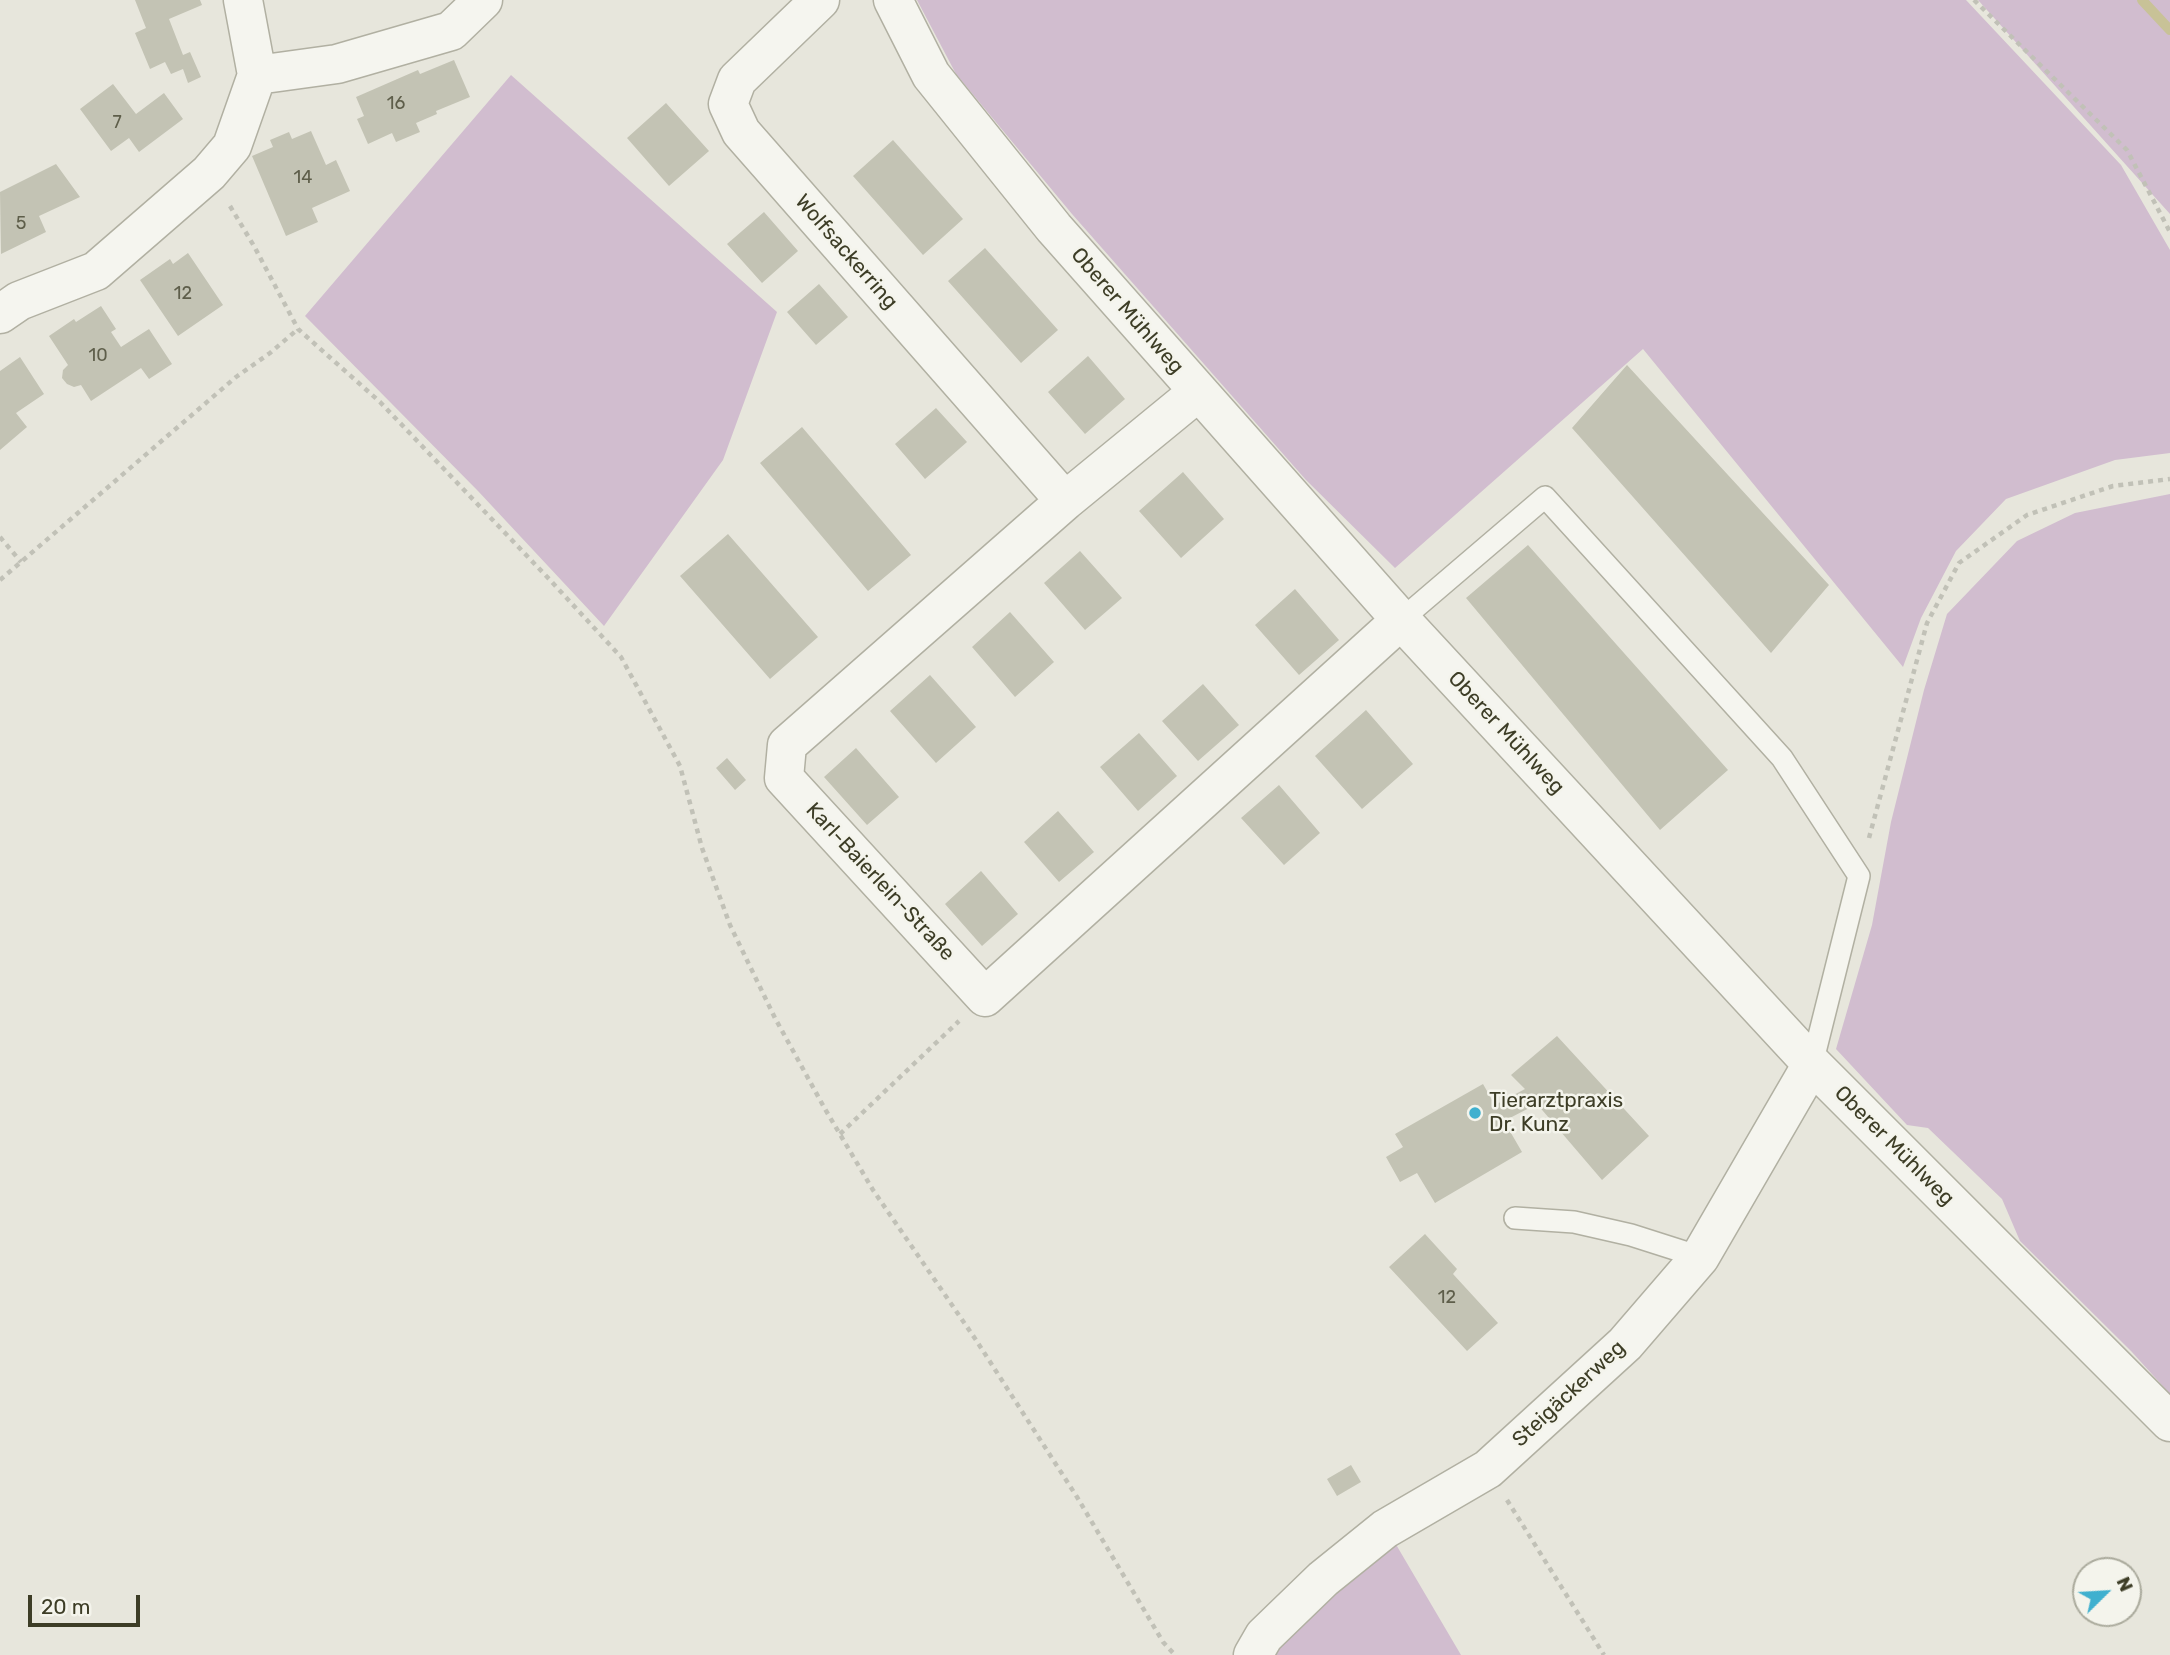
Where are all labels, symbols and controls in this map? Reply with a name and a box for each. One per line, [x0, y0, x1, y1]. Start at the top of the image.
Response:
house number: 16 [387, 93, 405, 115]
house number: 7 [112, 112, 122, 134]
house number: 14 [294, 167, 312, 189]
street label: Wolfsackerring [789, 189, 903, 315]
house number: 5 [16, 213, 26, 235]
street label: Oberer Mühlweg [1065, 243, 1189, 379]
house number: 12 [174, 283, 192, 305]
house number: 10 [88, 345, 108, 367]
street label: Oberer Mühlweg [1443, 666, 1569, 800]
street label: Karl-Baierlein-Straße [800, 798, 960, 966]
street label: Oberer Mühlweg [1829, 1081, 1959, 1211]
place label: Tierarztpraxis Dr. Kunz [1489, 1088, 1623, 1138]
marker: Tierarztpraxis Dr. Kunz [1467, 1105, 1483, 1121]
house number: 12 [1438, 1287, 1456, 1309]
street label: Steigäckerweg [1507, 1335, 1631, 1453]
north arrow [2072, 1557, 2142, 1627]
text: N [2112, 1573, 2138, 1595]
scale bar [32, 1582, 144, 1626]
text: 20 m [41, 1594, 90, 1619]

